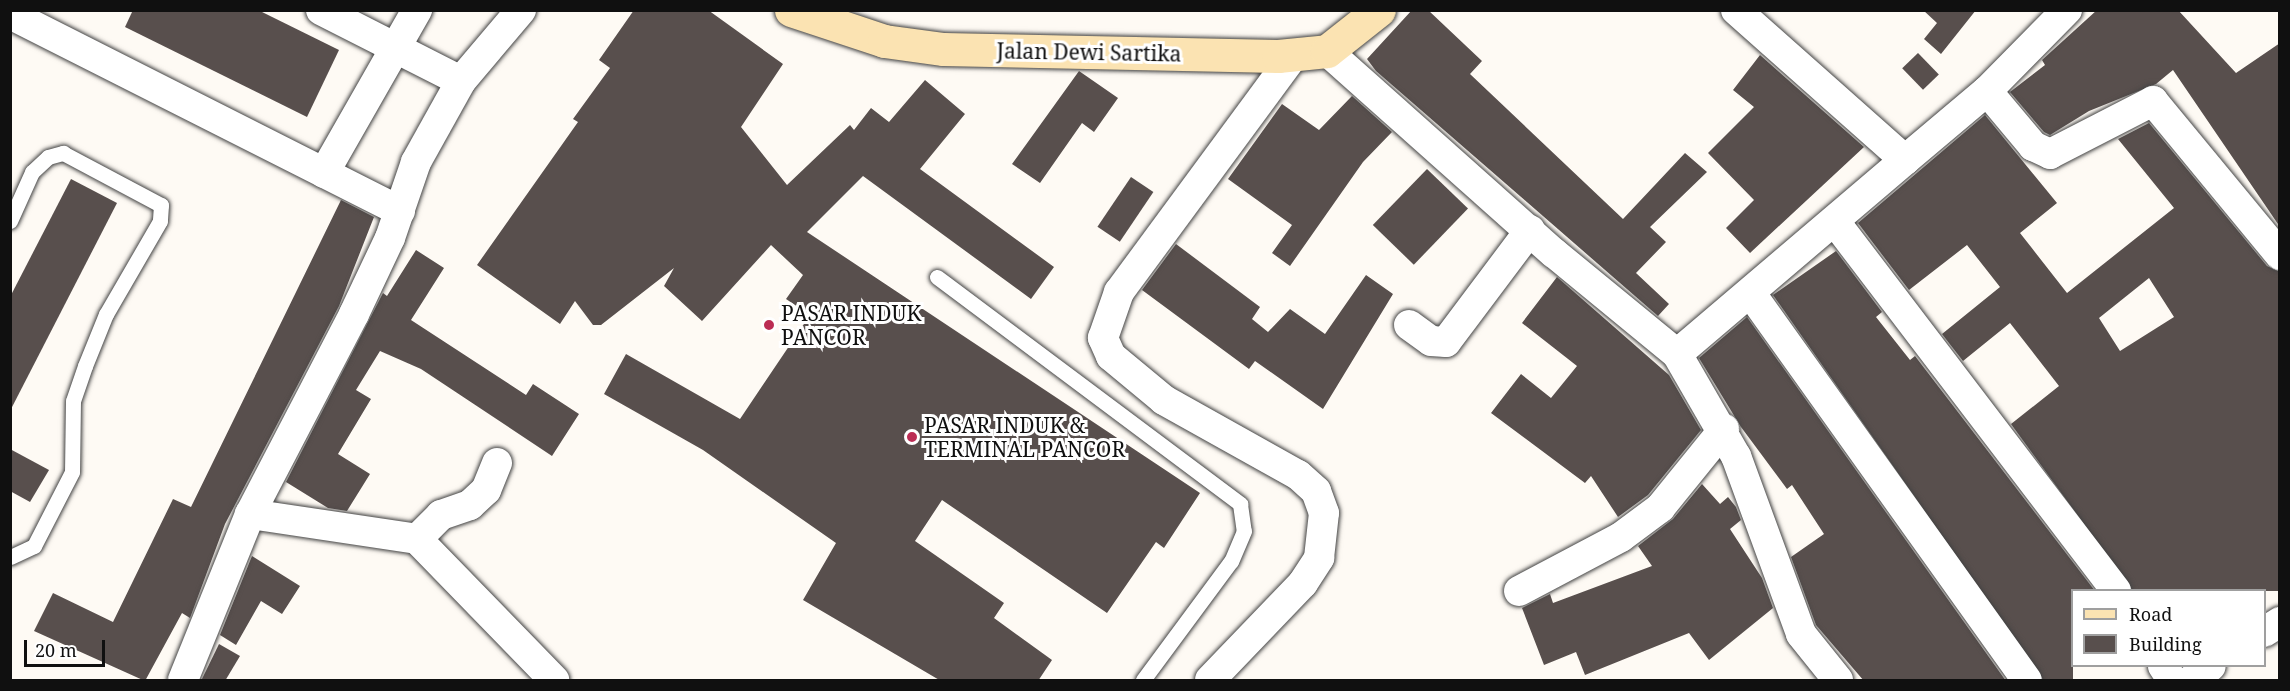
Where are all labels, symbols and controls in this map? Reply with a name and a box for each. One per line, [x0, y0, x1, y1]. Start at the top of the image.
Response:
street label: Jalan Dewi Sartika [996, 38, 1182, 66]
place label: PASAR INDUK PANCOR [781, 300, 921, 350]
marker: PASAR INDUK PANCOR [762, 318, 776, 332]
place label: PASAR INDUK & TERMINAL PANCOR [924, 412, 1125, 462]
marker: PASAR INDUK & TERMINAL PANCOR [905, 430, 919, 444]
legend [2071, 589, 2266, 667]
text: Road [2129, 602, 2172, 626]
scale bar [27, 628, 108, 666]
text: Building [2129, 632, 2202, 656]
text: 20 m [35, 638, 77, 662]

